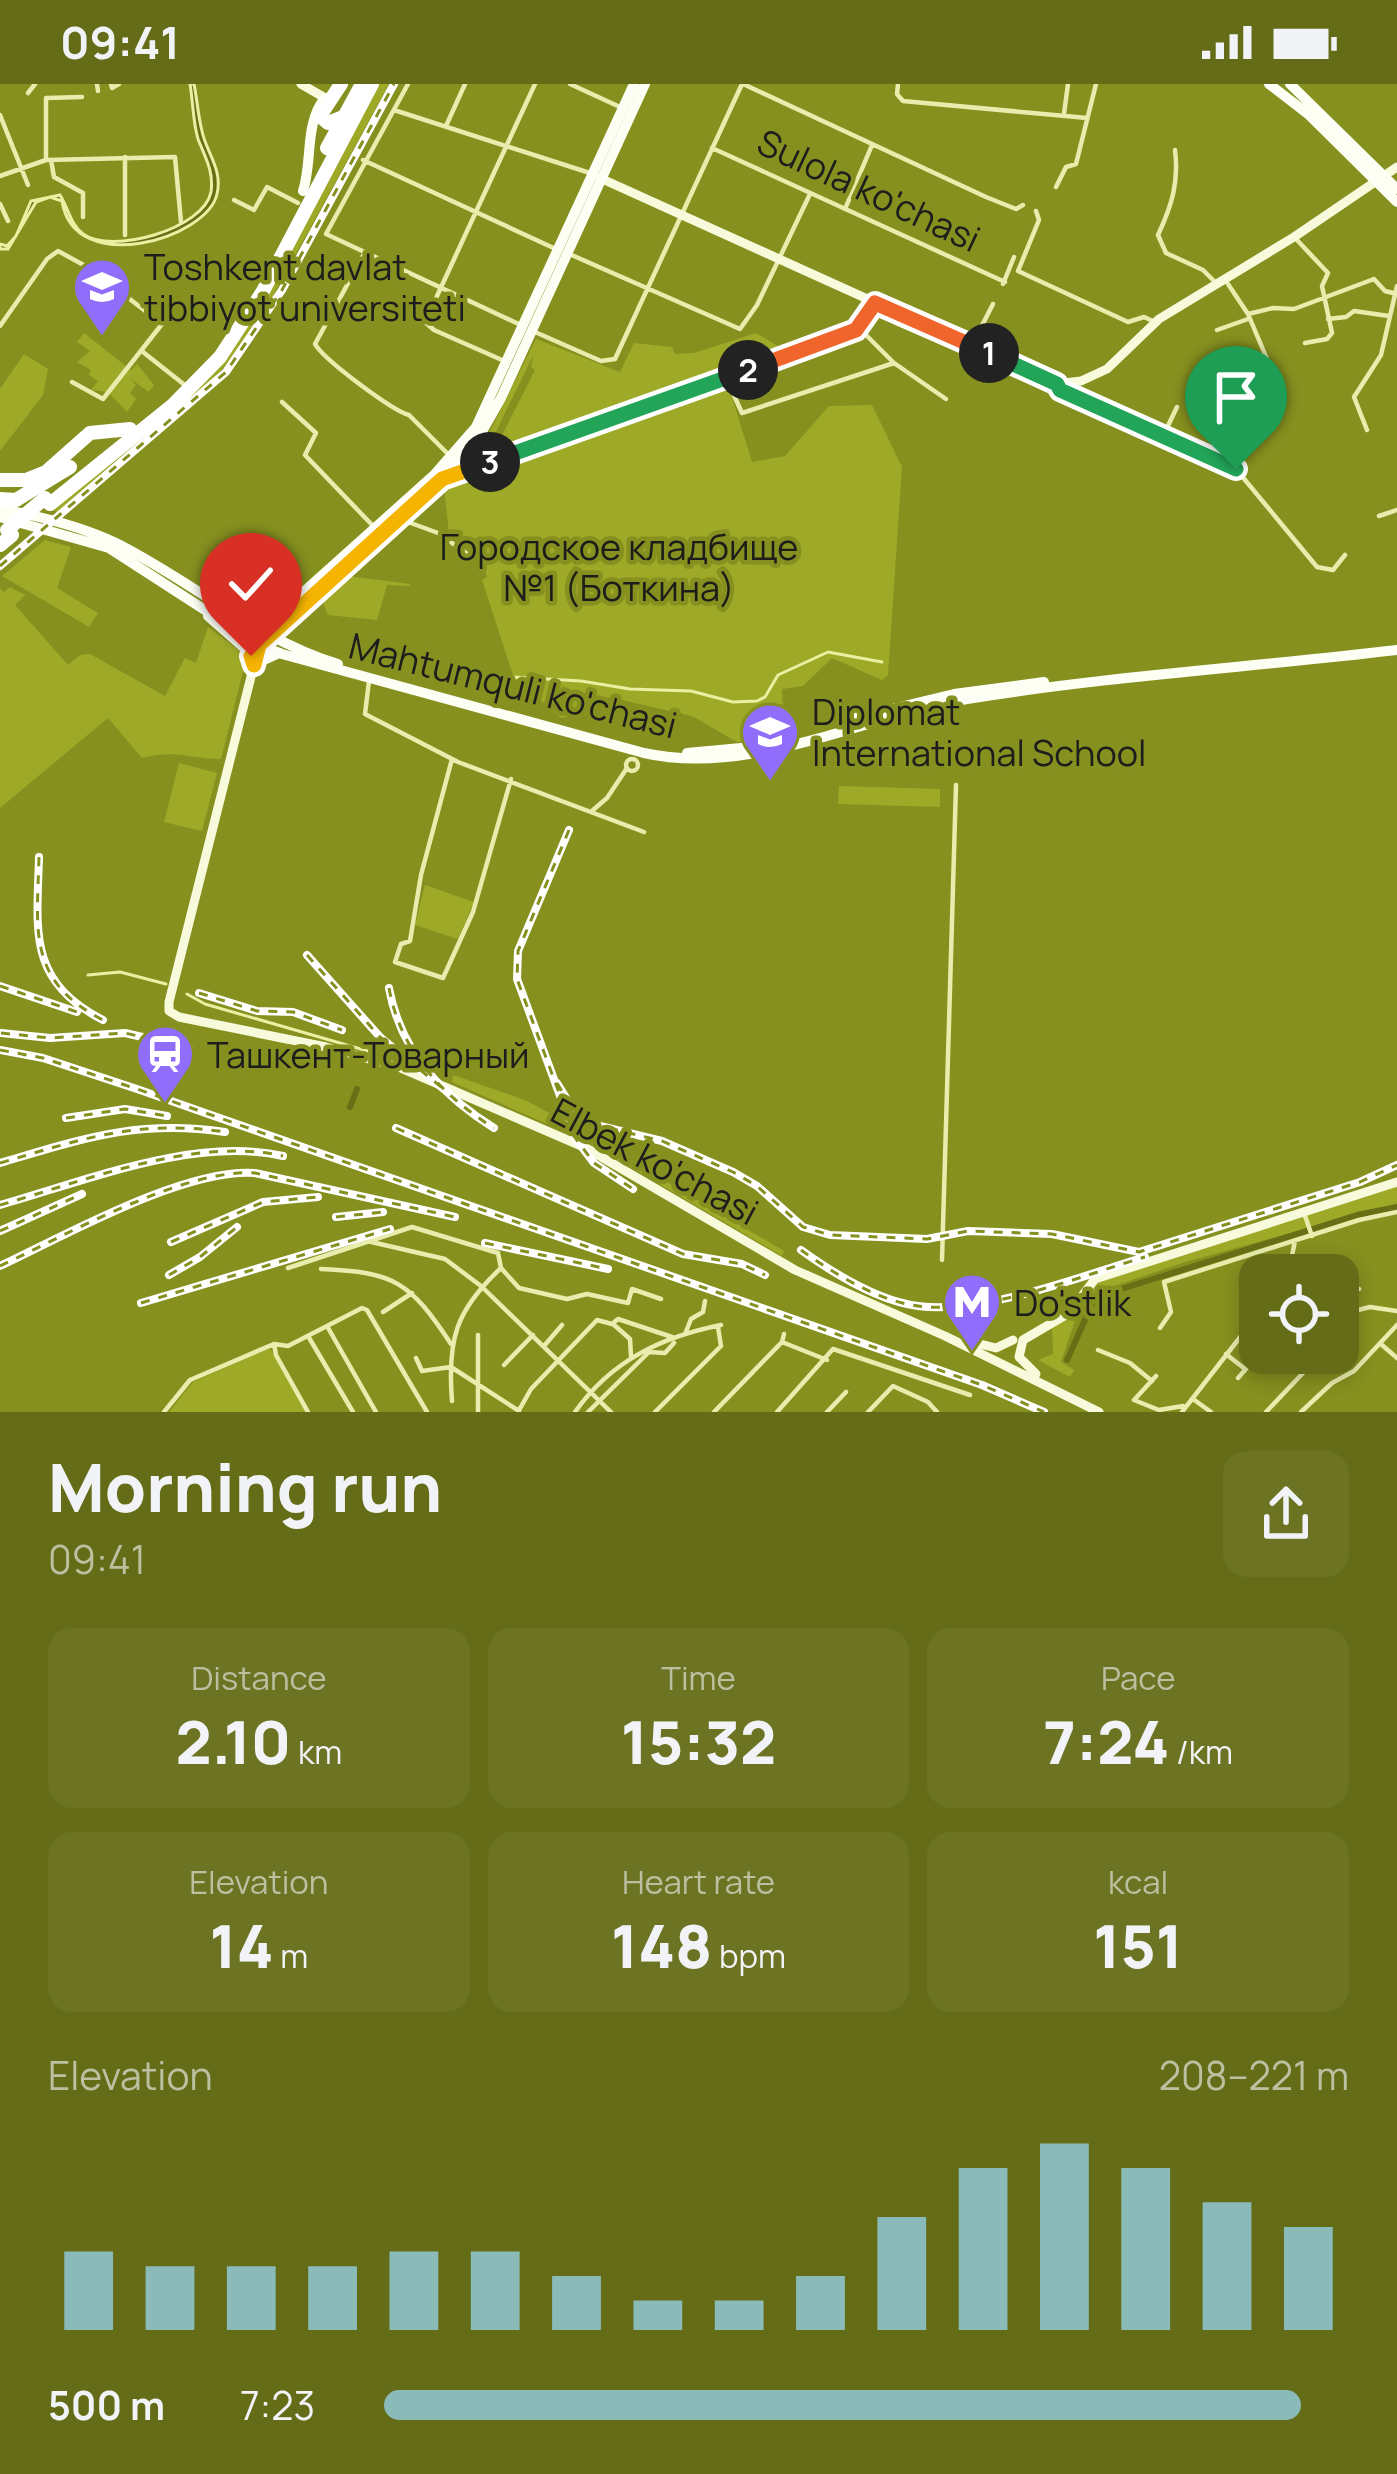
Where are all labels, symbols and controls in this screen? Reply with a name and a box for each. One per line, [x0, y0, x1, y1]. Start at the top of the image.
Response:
text: 09:41 [60, 11, 180, 73]
street label: Sulola ko'chasi [750, 117, 988, 263]
place label: Toshkent davlat tibbiyot universiteti [144, 242, 466, 332]
school or university icon: Toshkent davlat tibbiyot universiteti [71, 256, 133, 338]
pin: 1 [959, 323, 1019, 383]
text: 1 [982, 330, 996, 375]
pin: 2 [718, 340, 778, 400]
pin [1185, 346, 1287, 469]
text: 2 [738, 347, 758, 392]
icon: arrive [1203, 364, 1269, 430]
pin: 3 [460, 432, 520, 492]
text: 3 [480, 439, 500, 484]
park label: Городское кладбище №1 (Боткина) [440, 522, 798, 612]
pin [200, 533, 302, 656]
icon: check [218, 551, 284, 617]
street label: Mahtumquli ko'chasi [344, 621, 682, 749]
place label: Diplomat International School [812, 687, 1147, 777]
school or university icon: Diplomat International School [739, 701, 801, 783]
station icon: Ташкент-Товарный [134, 1023, 196, 1105]
place label: Ташкент-Товарный [207, 1030, 530, 1079]
street label: Elbek ko'chasi [543, 1086, 767, 1236]
map controls [1239, 1254, 1359, 1374]
button: locate [1239, 1254, 1359, 1374]
metro station icon: Do'stlik [941, 1271, 1003, 1353]
place label: Do'stlik [1014, 1278, 1132, 1327]
text: Morning run [48, 1442, 442, 1532]
button: share [1223, 1451, 1349, 1577]
text: 09:41 [48, 1532, 146, 1586]
text: Distance [191, 1655, 326, 1700]
text: Time [661, 1655, 736, 1700]
text: Pace [1101, 1655, 1175, 1700]
text: 2.10 [175, 1700, 291, 1782]
text: 15:32 [621, 1700, 776, 1782]
text: 7:24 [1043, 1700, 1169, 1782]
text: km [291, 1729, 342, 1774]
text: /km [1169, 1729, 1233, 1774]
text: Elevation [189, 1859, 328, 1904]
text: Heart rate [622, 1859, 775, 1904]
text: kcal [1108, 1859, 1168, 1904]
text: 14 [209, 1904, 274, 1986]
text: 148 [611, 1904, 712, 1986]
text: 151 [1093, 1904, 1183, 1986]
text: m [274, 1933, 308, 1978]
text: bpm [712, 1933, 786, 1978]
text: Elevation [48, 2048, 213, 2102]
text: 208–221 m [1159, 2048, 1349, 2102]
text: 500 m [48, 2378, 165, 2432]
text: 7:23 [240, 2378, 315, 2432]

